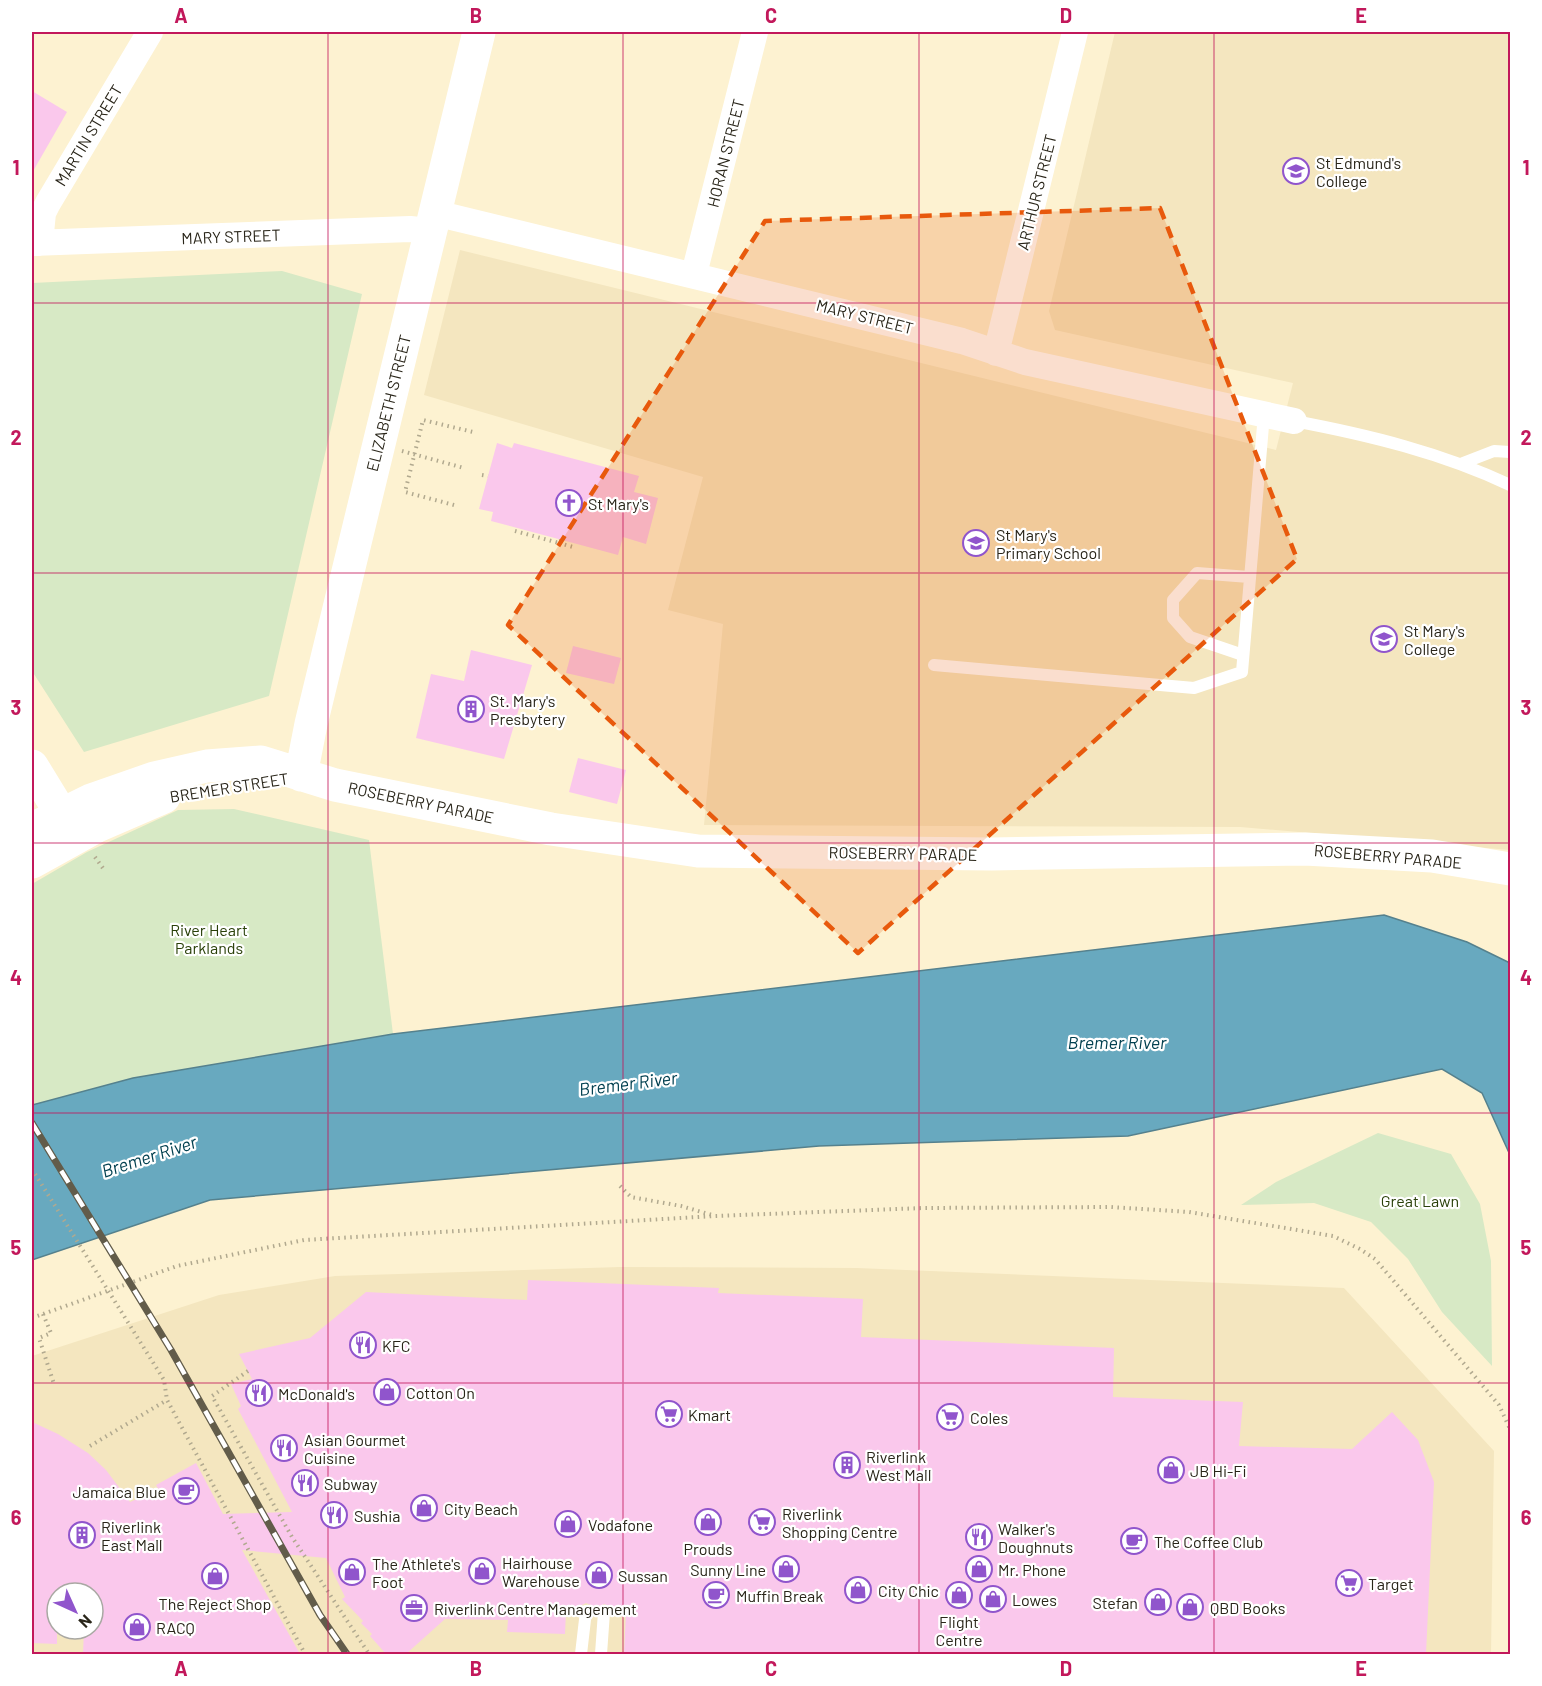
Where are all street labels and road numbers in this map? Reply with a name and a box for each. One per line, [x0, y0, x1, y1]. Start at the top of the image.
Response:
street label: MARTIN STREET [50, 81, 126, 189]
street label: HORAN STREET [702, 97, 748, 209]
street label: ARTHUR STREET [1012, 132, 1060, 252]
street label: MARY STREET [181, 225, 281, 247]
street label: MARY STREET [814, 295, 916, 337]
street label: ELIZABETH STREET [362, 333, 414, 473]
street label: BREMER STREET [168, 768, 290, 806]
street label: ROSEBERRY PARADE [346, 777, 496, 827]
street label: ROSEBERRY PARADE [1313, 840, 1463, 872]
street label: ROSEBERRY PARADE [829, 842, 977, 864]

